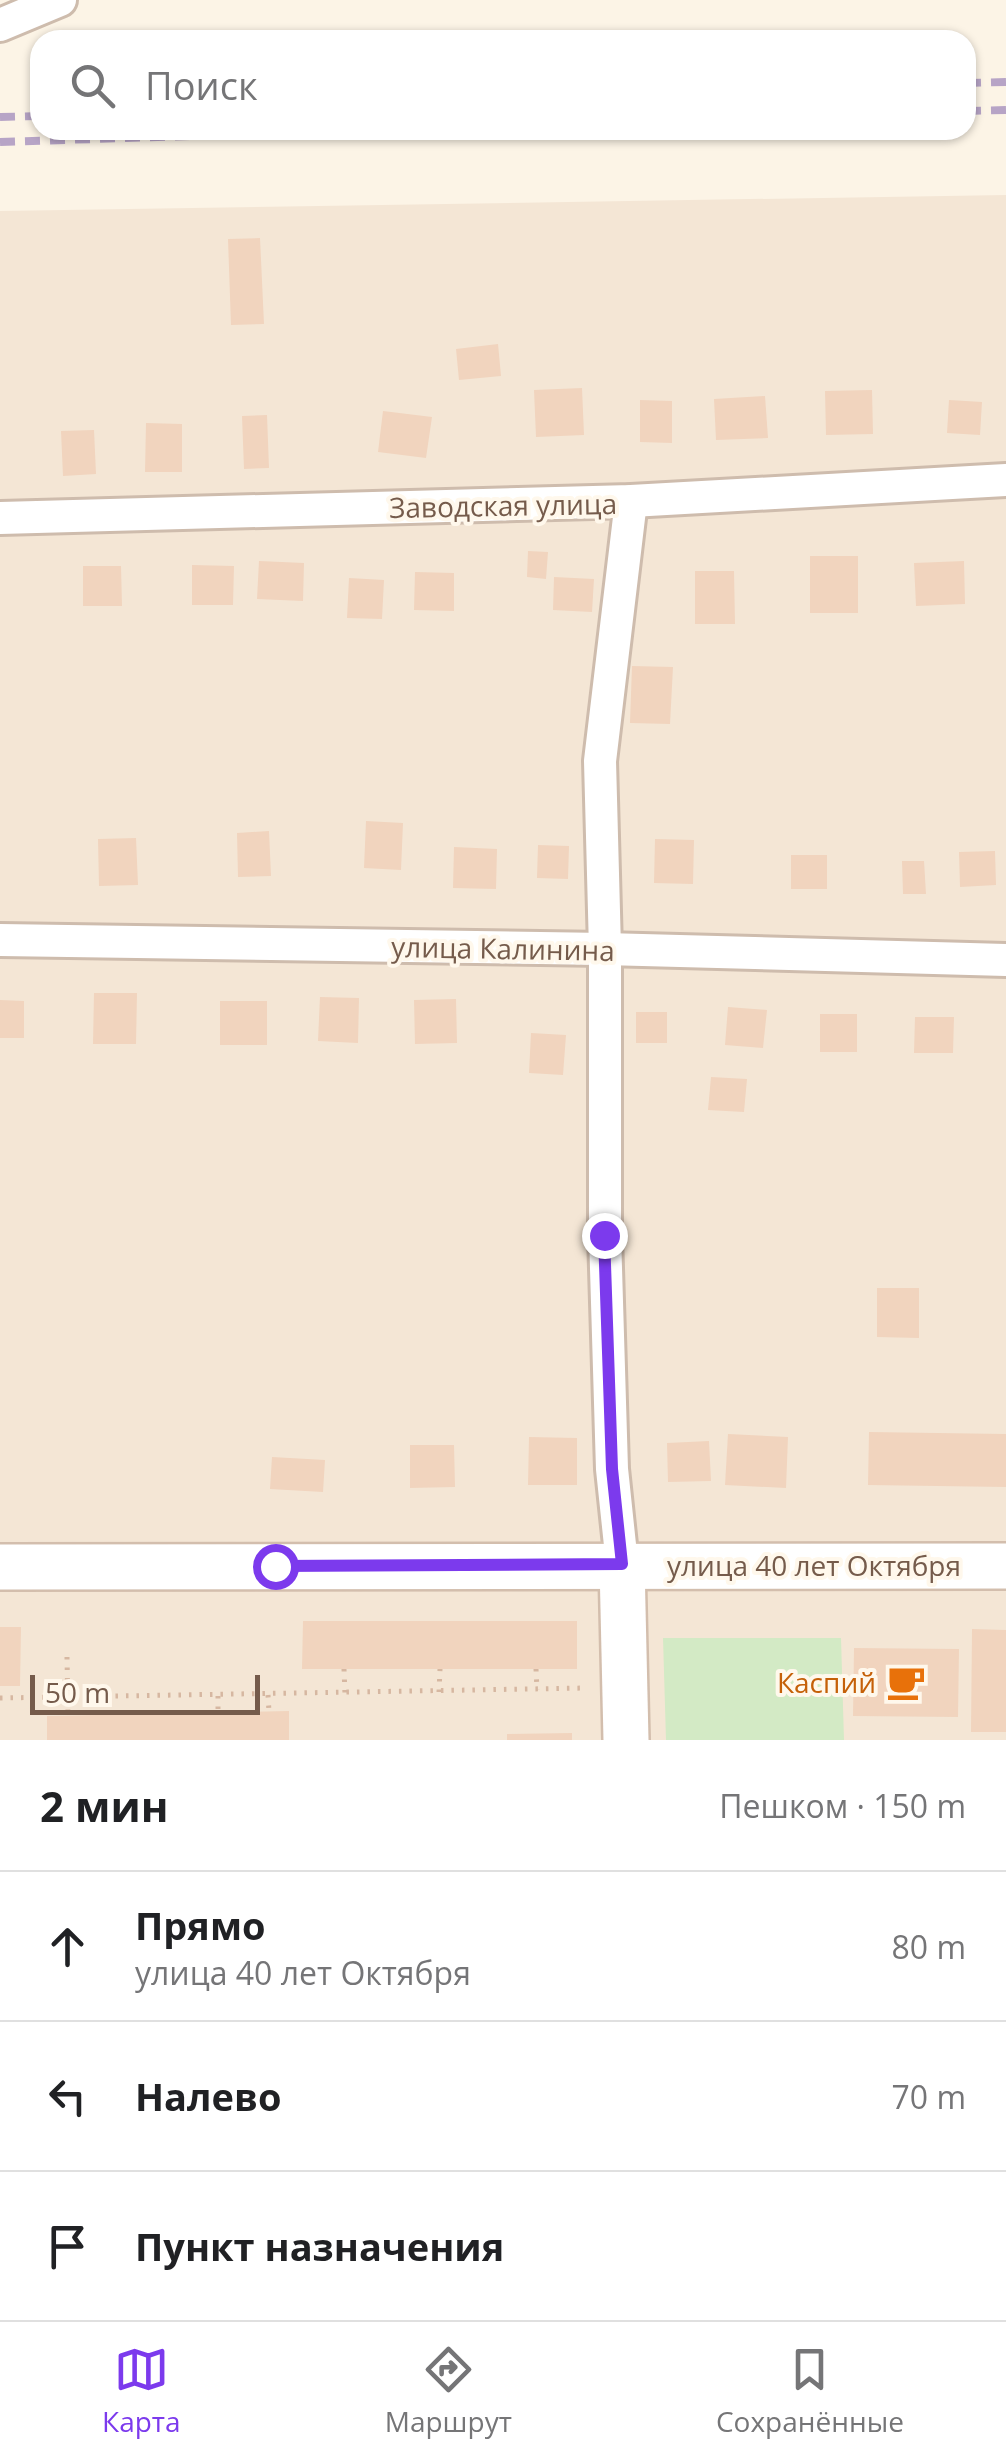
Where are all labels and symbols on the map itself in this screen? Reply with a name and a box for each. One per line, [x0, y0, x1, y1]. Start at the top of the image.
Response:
street label: Заводская улица [389, 484, 617, 526]
street label: улица Калинина [391, 927, 615, 969]
route end [582, 1213, 628, 1259]
route start [253, 1544, 299, 1590]
street label: улица 40 лет Октября [667, 1546, 961, 1584]
cafe icon: Каспий [885, 1661, 927, 1703]
place label: Каспий [777, 1663, 876, 1701]
scale bar [30, 1670, 260, 1714]

